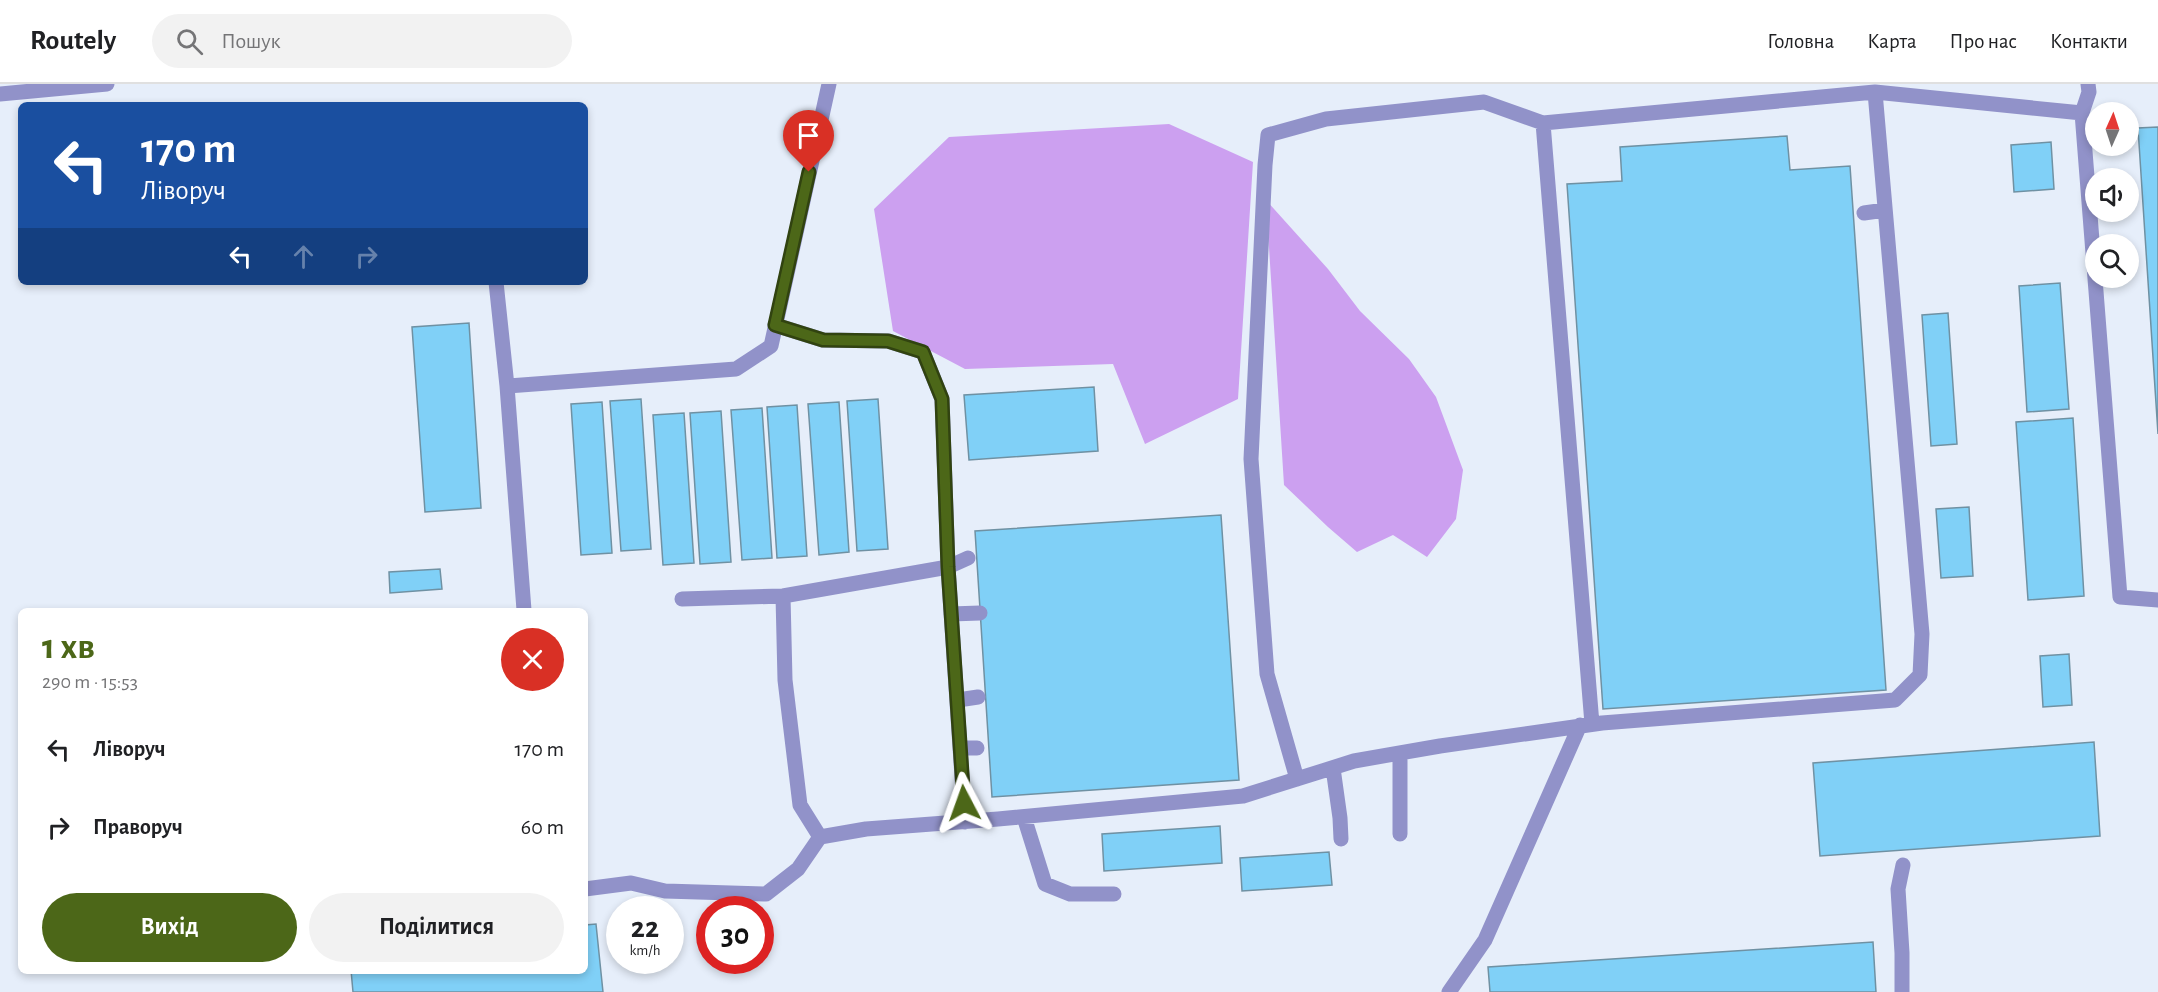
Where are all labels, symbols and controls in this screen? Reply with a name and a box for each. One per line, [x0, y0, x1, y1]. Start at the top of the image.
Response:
search box [152, 14, 572, 68]
icon: search [173, 25, 206, 58]
text: Routely [30, 27, 116, 55]
text: Пошук [221, 30, 281, 52]
text: Головна [1767, 31, 1834, 52]
text: Карта [1867, 31, 1917, 52]
text: Про нас [1950, 31, 2017, 52]
text: Контакти [2050, 31, 2128, 52]
north arrow [2085, 102, 2139, 156]
map controls [2085, 102, 2139, 288]
pin [783, 110, 834, 172]
icon: arrive [792, 119, 825, 152]
icon: left [42, 126, 120, 204]
text: 170 m [141, 128, 236, 170]
button: sound [2085, 168, 2139, 222]
text: Ліворуч [141, 177, 226, 204]
button: search [2085, 234, 2139, 288]
icon: left [224, 240, 257, 273]
icon: ahead [287, 240, 320, 273]
icon: right [350, 240, 383, 273]
button: close [501, 628, 564, 691]
text: 1 хв [42, 629, 95, 665]
text: 290 m · 15:53 [42, 672, 138, 692]
icon: left [42, 733, 75, 766]
text: Ліворуч [93, 738, 166, 760]
text: 170 m [514, 738, 564, 760]
position arrow [932, 771, 996, 835]
icon: right [42, 811, 75, 844]
text: Праворуч [93, 816, 183, 838]
text: 60 m [521, 816, 564, 838]
button: Вихід [42, 893, 297, 962]
button: Поділитися [309, 893, 564, 962]
speed limit sign: 30 [696, 896, 774, 974]
text: 22 [631, 913, 659, 943]
text: km/h [630, 943, 660, 958]

